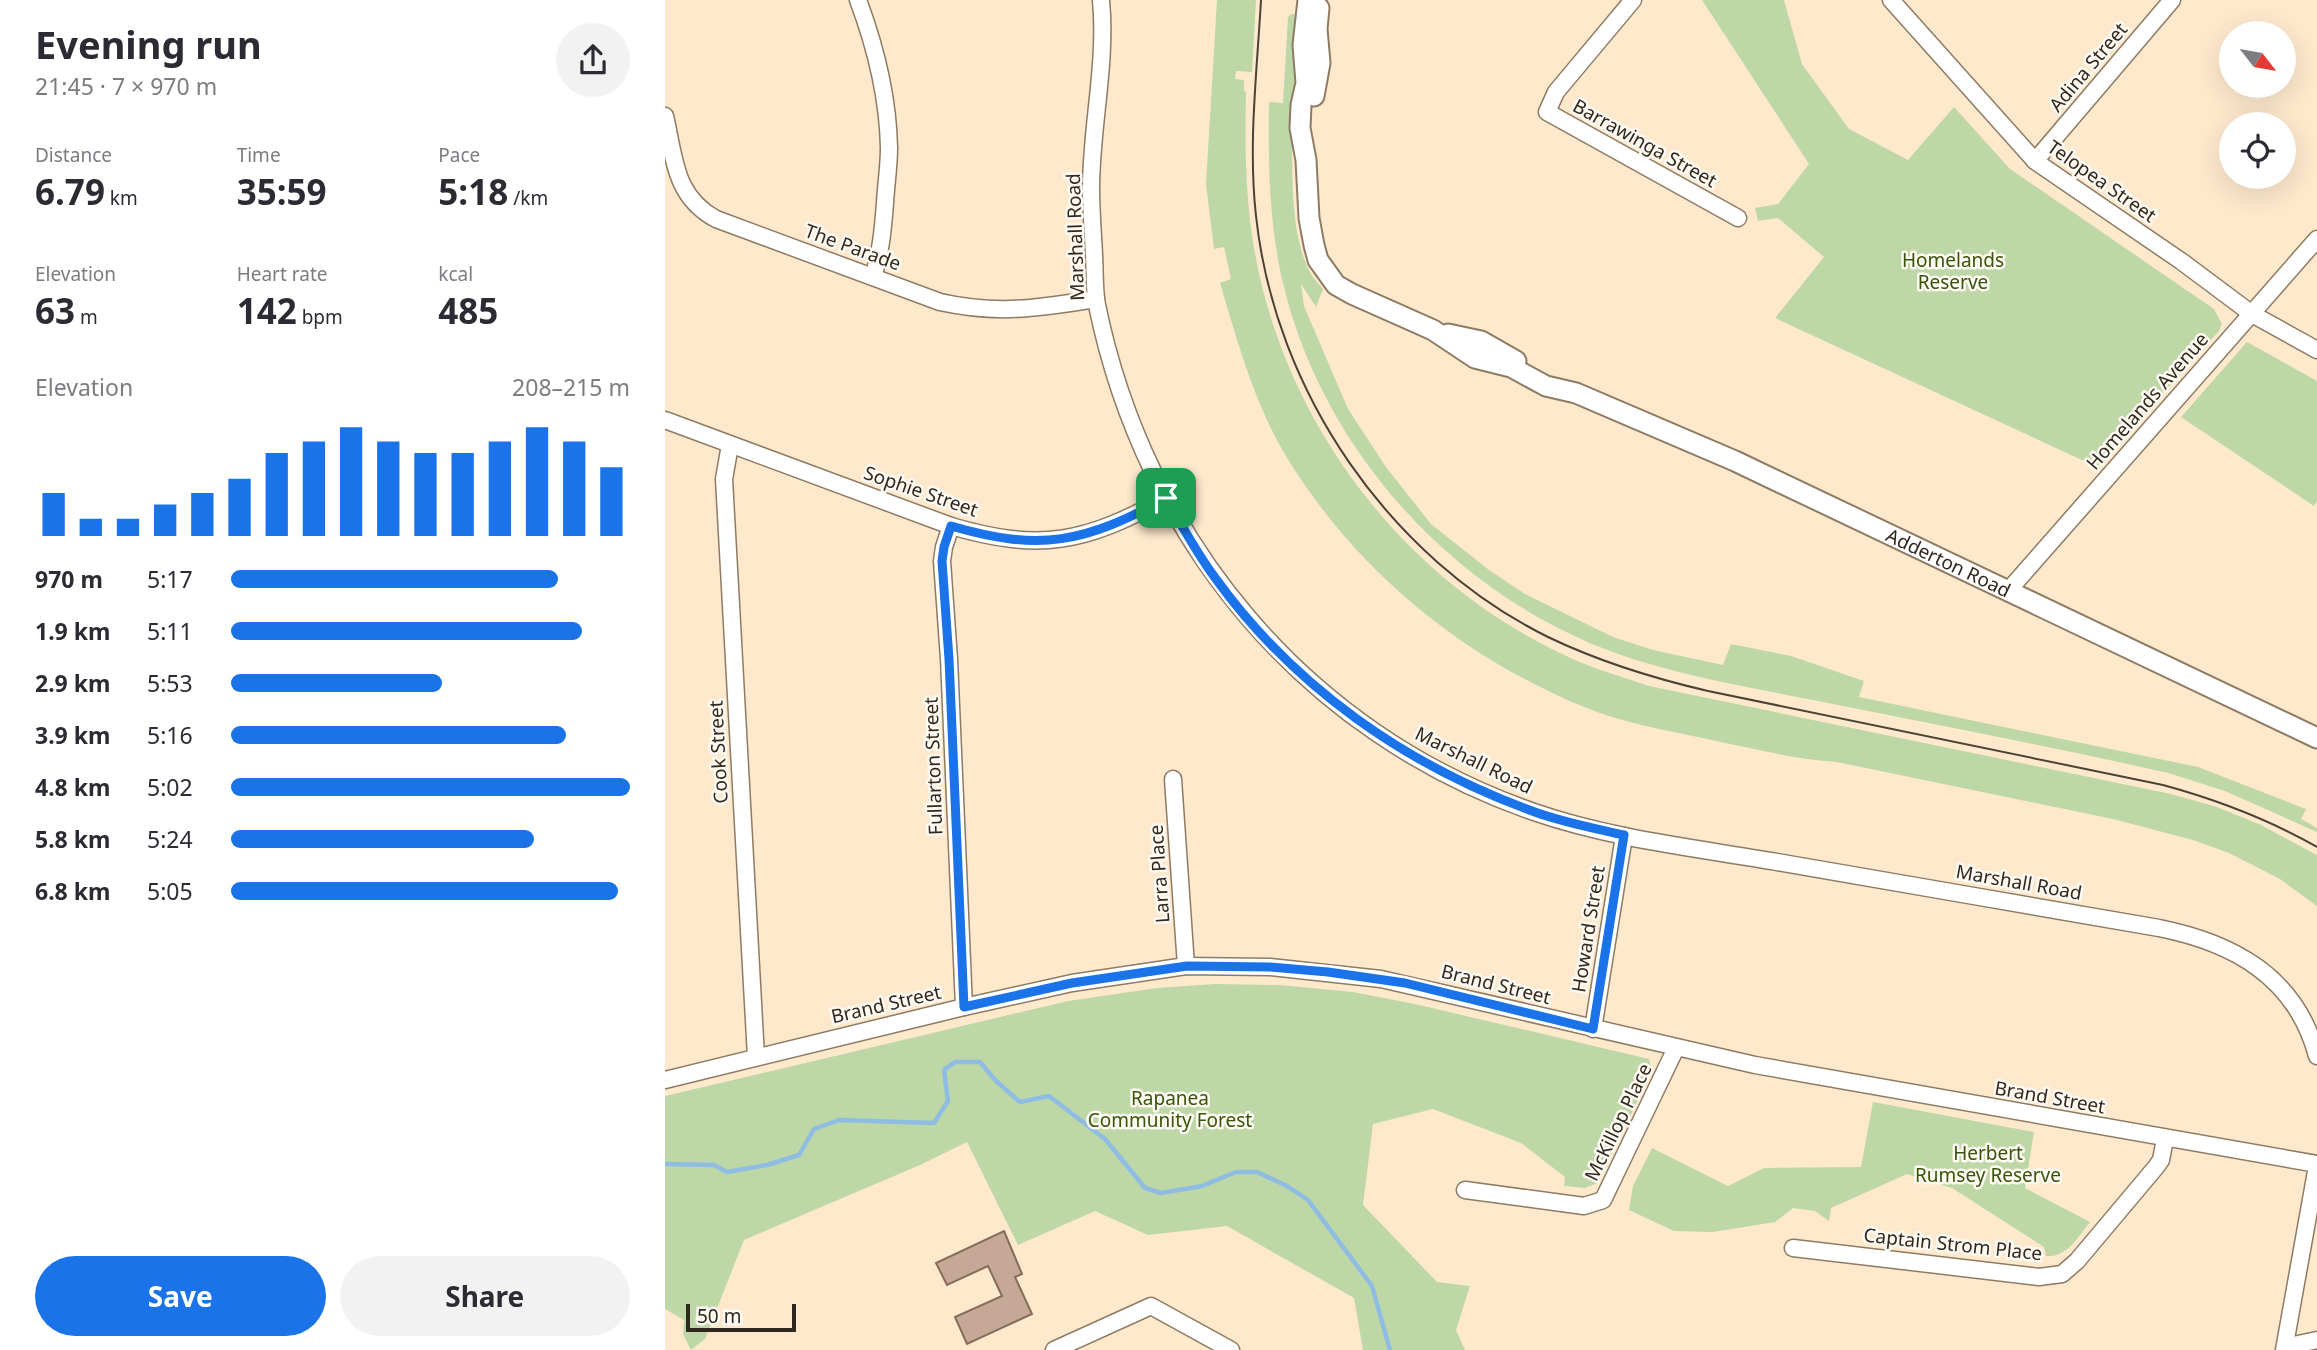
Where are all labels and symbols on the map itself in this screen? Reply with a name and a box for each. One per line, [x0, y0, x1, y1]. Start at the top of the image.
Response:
street label: Adina Street [2043, 17, 2133, 117]
north arrow [2219, 21, 2296, 98]
street label: Barrawinga Street [1568, 93, 1722, 193]
street label: Telopea Street [2042, 134, 2162, 228]
street label: Marshall Road [1060, 173, 1090, 301]
street label: The Parade [801, 218, 905, 276]
park label: Homelands Reserve [1902, 247, 2004, 295]
street label: Homelands Avenue [2080, 327, 2214, 475]
street label: Sophie Street [861, 459, 982, 523]
pin [1136, 468, 1196, 528]
street label: Adderton Road [1882, 522, 2015, 603]
street label: Fullarton Street [918, 696, 948, 835]
street label: Cook Street [702, 700, 734, 804]
street label: Marshall Road [1411, 720, 1537, 800]
street label: Larra Place [1143, 824, 1175, 924]
street label: Marshall Road [1954, 858, 2084, 906]
street label: Howard Street [1565, 864, 1611, 994]
street label: Brand Street [1439, 958, 1554, 1010]
street label: Brand Street [829, 979, 944, 1029]
street label: McKillop Place [1578, 1059, 1658, 1185]
street label: Brand Street [1993, 1074, 2107, 1120]
park label: Rapanea Community Forest [1088, 1085, 1252, 1133]
park label: Herbert Rumsey Reserve [1915, 1140, 2061, 1188]
street label: Captain Strom Place [1862, 1222, 2044, 1266]
scale bar [686, 1301, 796, 1333]

